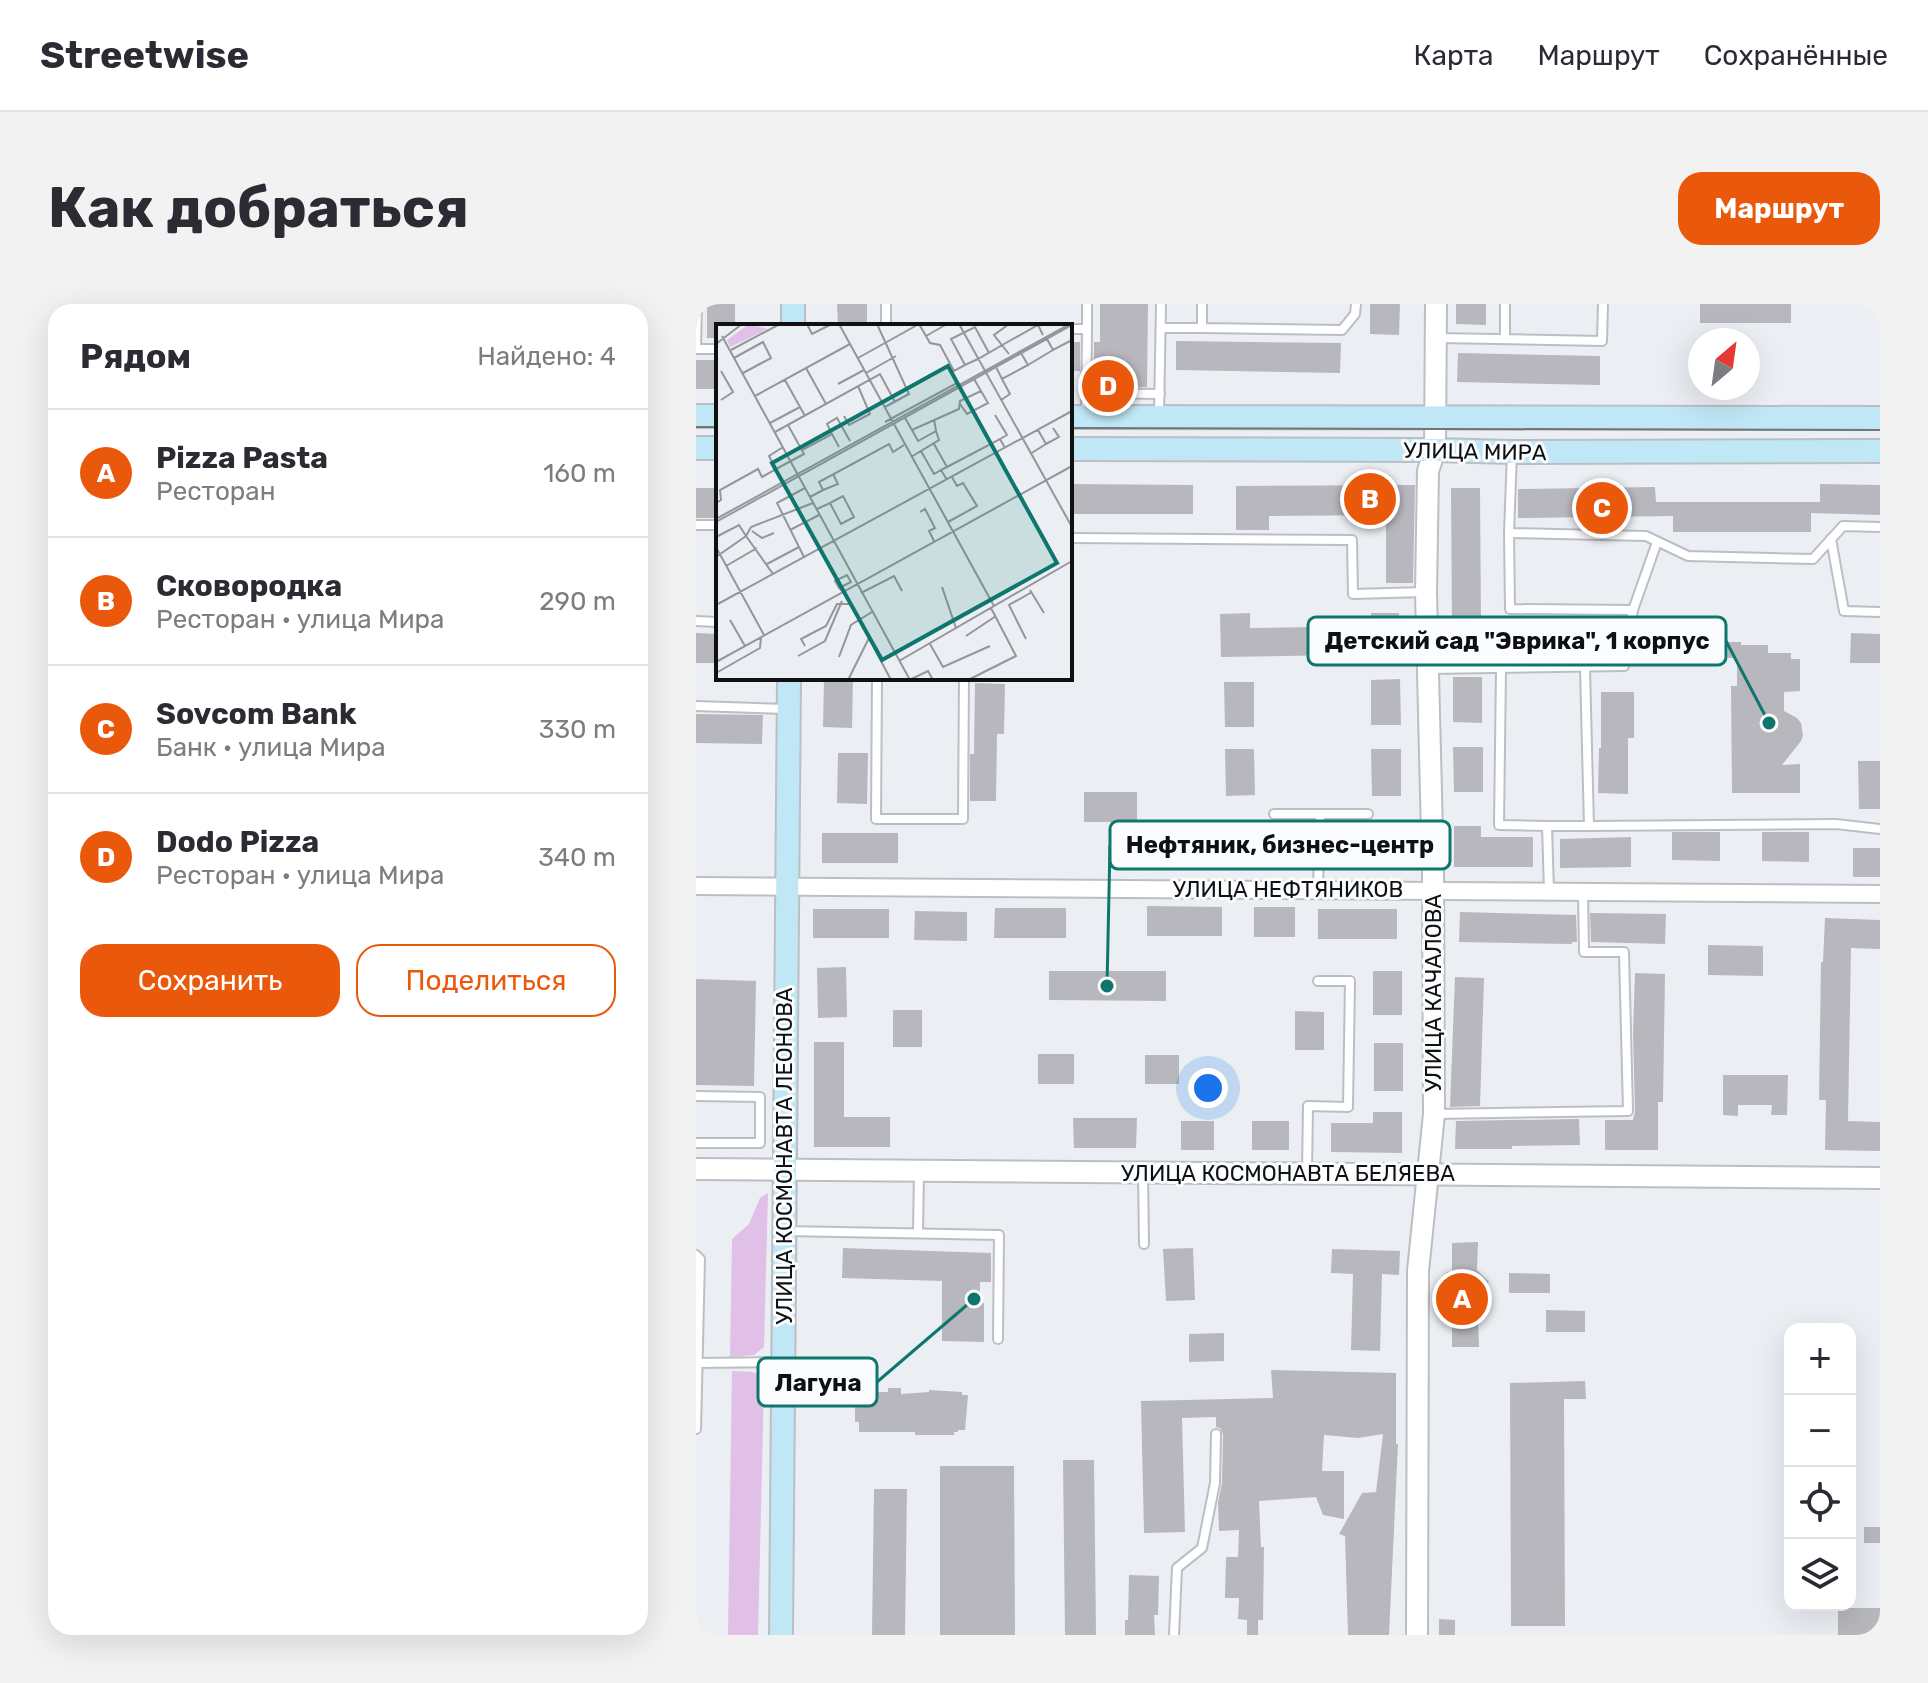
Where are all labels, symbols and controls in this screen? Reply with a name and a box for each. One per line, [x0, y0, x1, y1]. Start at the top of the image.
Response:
text: Streetwise [40, 32, 249, 78]
text: Карта [1414, 39, 1493, 72]
text: Маршрут [1537, 39, 1660, 72]
text: Сохранённые [1704, 39, 1888, 72]
button: Маршрут [1678, 172, 1880, 245]
text: Как добраться [48, 175, 469, 241]
inset map [716, 324, 1072, 680]
north arrow [1688, 328, 1760, 400]
text: Рядом [80, 336, 191, 377]
text: Найдено: 4 [477, 341, 616, 372]
pin: D [1082, 356, 1134, 416]
street label: УЛИЦА МИРА [1403, 437, 1547, 466]
text: Pizza Pasta [156, 440, 328, 476]
text: A [97, 458, 115, 489]
text: 160 m [543, 458, 616, 489]
pin: B [1344, 469, 1396, 529]
text: Ресторан [156, 476, 276, 507]
pin: C [1576, 478, 1628, 538]
text: Сковородка [156, 568, 342, 604]
text: B [97, 586, 115, 617]
text: 290 m [539, 586, 616, 617]
text: Ресторан · улица Мира [156, 604, 444, 635]
callout: Детский сад "Эврика", 1 корпус [1308, 617, 1726, 665]
text: Детский сад "Эврика", 1 корпус [1324, 627, 1710, 655]
text: Sovcom Bank [156, 696, 356, 732]
text: C [97, 714, 115, 745]
text: 330 m [539, 714, 616, 745]
text: Банк · улица Мира [156, 732, 386, 763]
callout: Нефтяник, бизнес-центр [1110, 821, 1450, 869]
text: Dodo Pizza [156, 824, 319, 860]
text: Нефтяник, бизнес-центр [1126, 831, 1434, 859]
text: D [97, 842, 115, 873]
text: 340 m [538, 842, 616, 873]
text: Ресторан · улица Мира [156, 860, 444, 891]
street label: УЛИЦА НЕФТЯНИКОВ [1173, 876, 1403, 903]
street label: УЛИЦА КАЧАЛОВА [1420, 894, 1447, 1092]
button: Сохранить [80, 944, 340, 1017]
button: Поделиться [356, 944, 616, 1017]
street label: УЛИЦА КОСМОНАВТА ЛЕОНОВА [771, 987, 798, 1325]
your location [1188, 1068, 1228, 1108]
street label: УЛИЦА КОСМОНАВТА БЕЛЯЕВА [1121, 1160, 1455, 1187]
pin: A [1436, 1269, 1488, 1329]
map controls [1784, 1323, 1856, 1611]
button: + [1784, 1323, 1856, 1395]
callout: Лагуна [758, 1358, 877, 1406]
text: Лагуна [774, 1369, 862, 1397]
button: − [1784, 1395, 1856, 1467]
button: locate [1784, 1467, 1856, 1539]
button: layers [1784, 1539, 1856, 1611]

